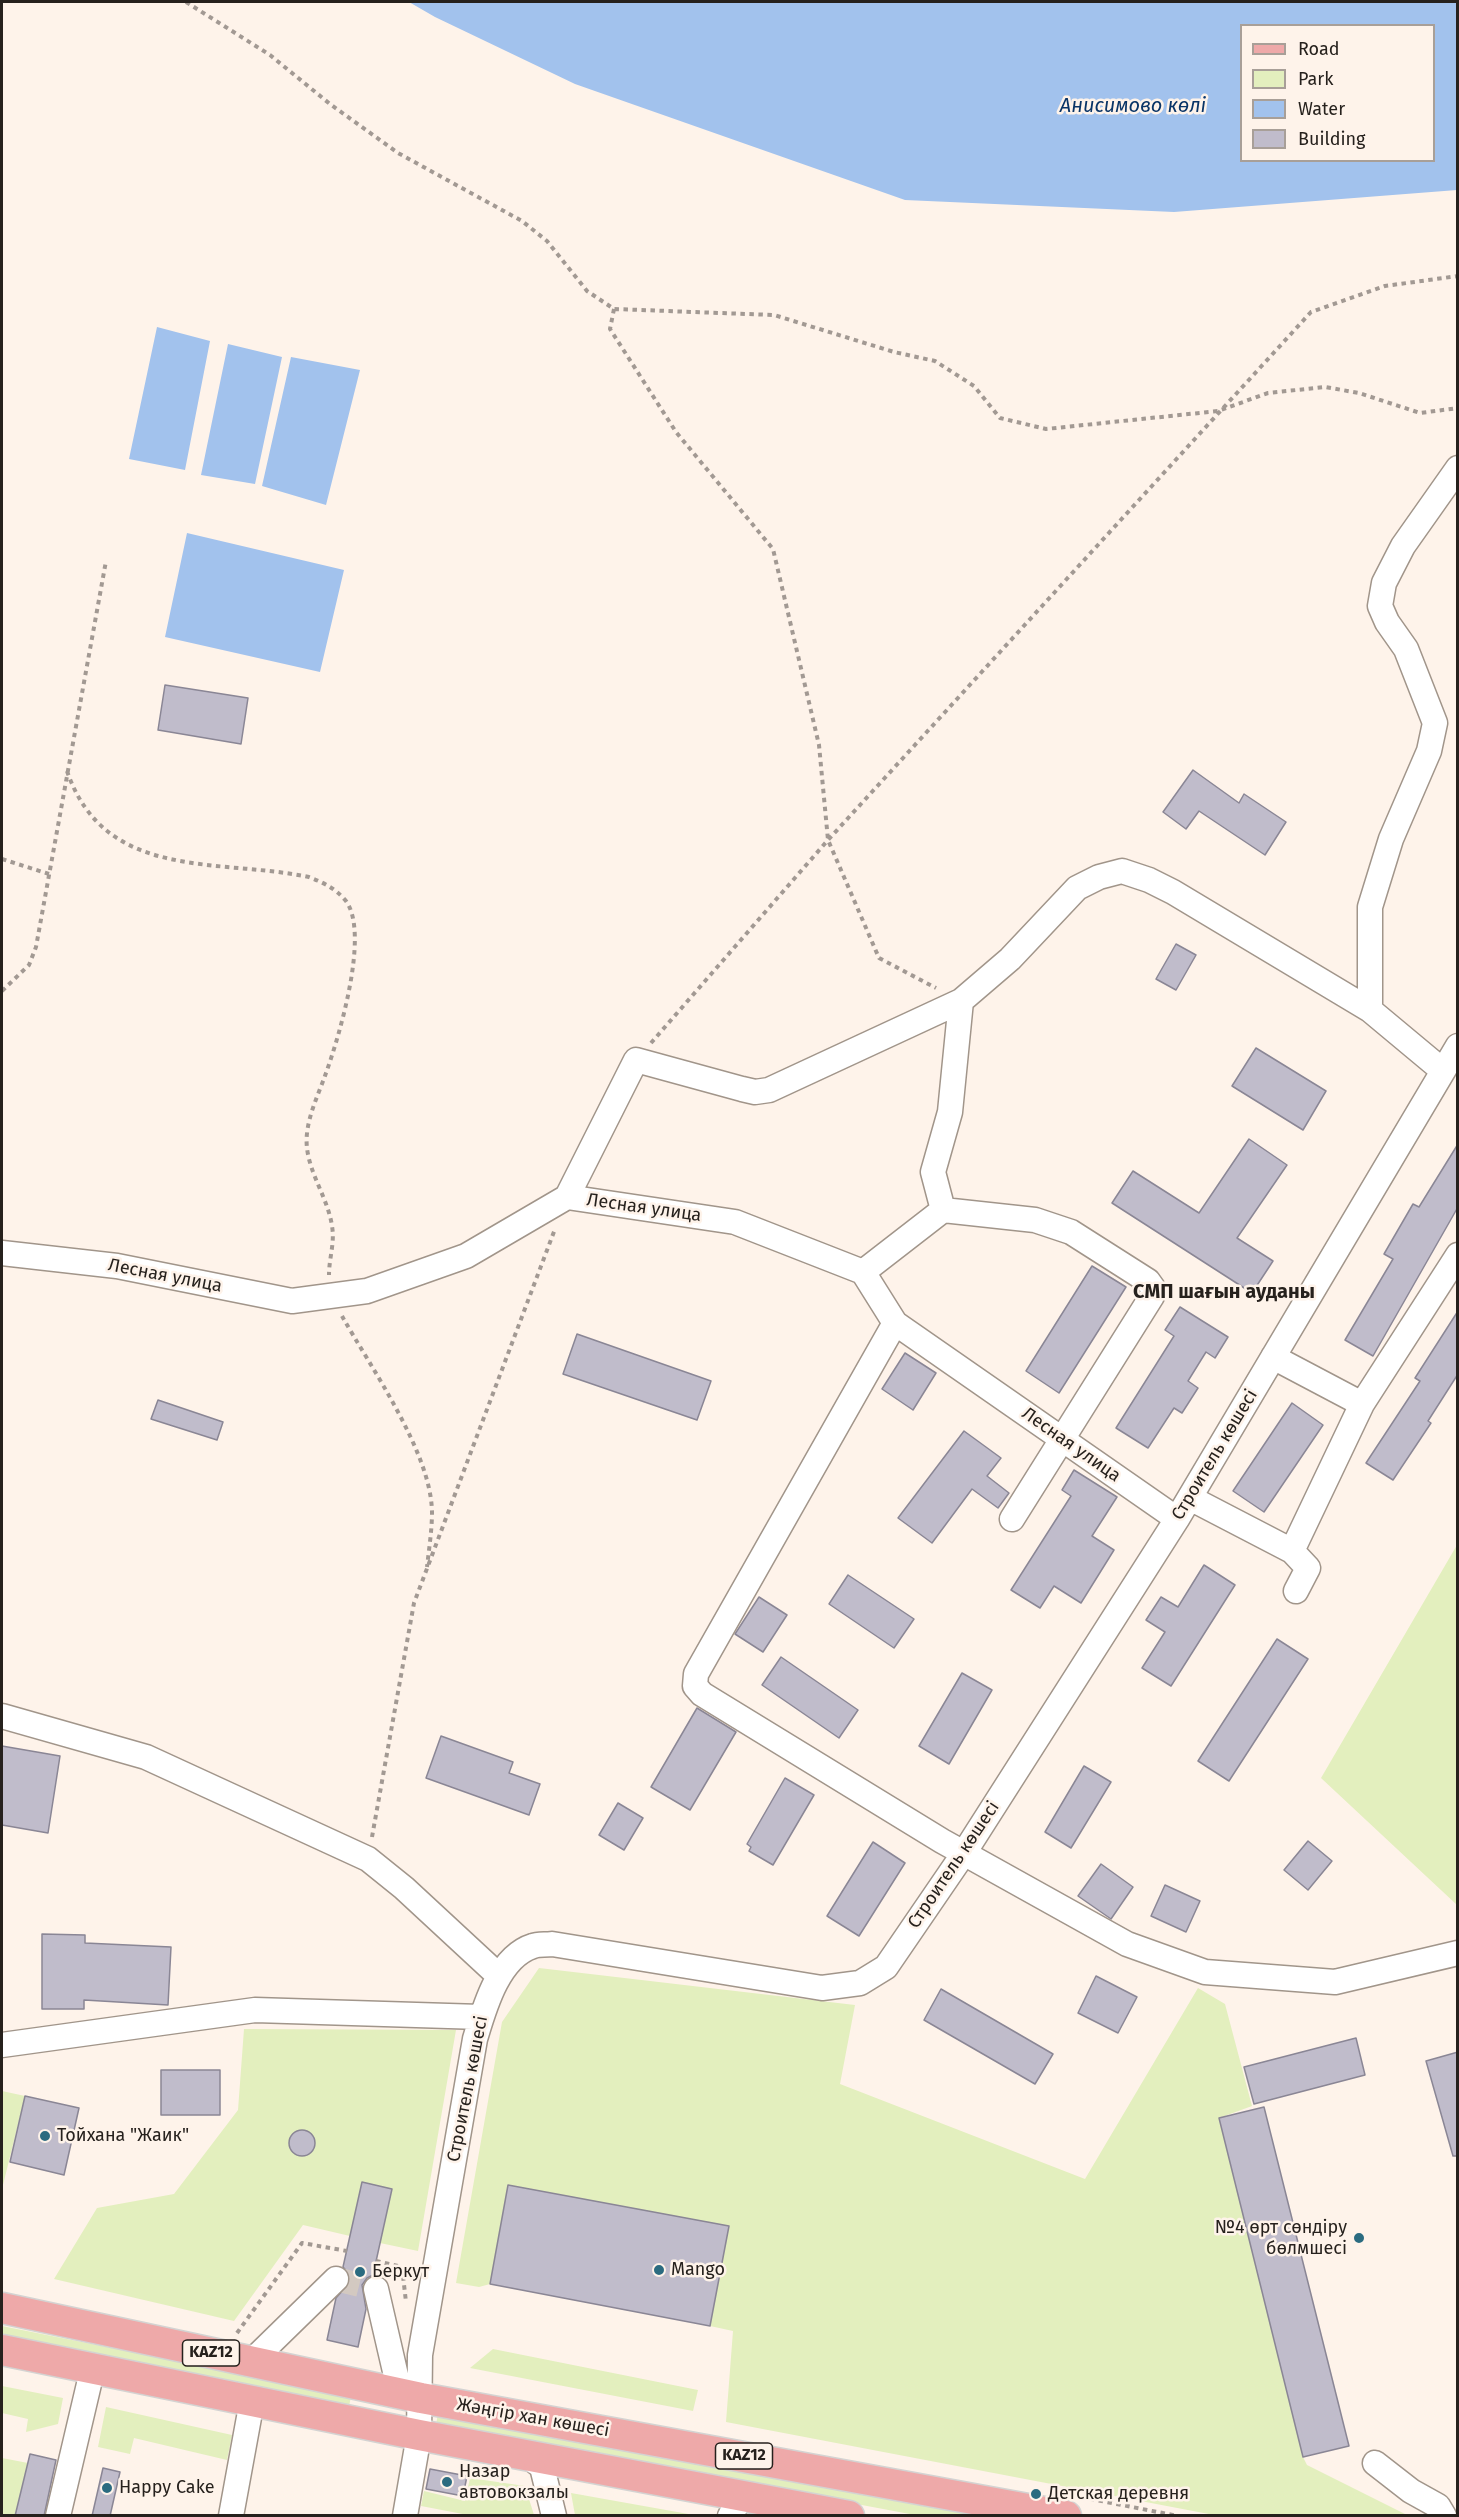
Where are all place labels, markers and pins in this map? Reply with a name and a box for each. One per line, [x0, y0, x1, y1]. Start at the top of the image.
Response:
place label: Тойхана "Жаик" [57, 2125, 189, 2147]
marker: Тойхана "Жаик" [38, 2129, 52, 2143]
place label: №4 өрт сөндіру бөлмшесі [1215, 2217, 1347, 2260]
marker: №4 өрт сөндіру бөлмшесі [1352, 2231, 1366, 2245]
place label: Mango [671, 2259, 725, 2281]
place label: Беркут [372, 2261, 429, 2283]
marker: Mango [652, 2263, 666, 2277]
marker: Беркут [353, 2265, 367, 2279]
place label: Назар автовокзалы [459, 2461, 569, 2504]
marker: Назар автовокзалы [440, 2475, 454, 2489]
place label: Happy Cake [119, 2477, 215, 2499]
marker: Happy Cake [100, 2481, 114, 2495]
place label: Детская деревня [1048, 2483, 1189, 2505]
marker: Детская деревня [1029, 2487, 1043, 2501]

